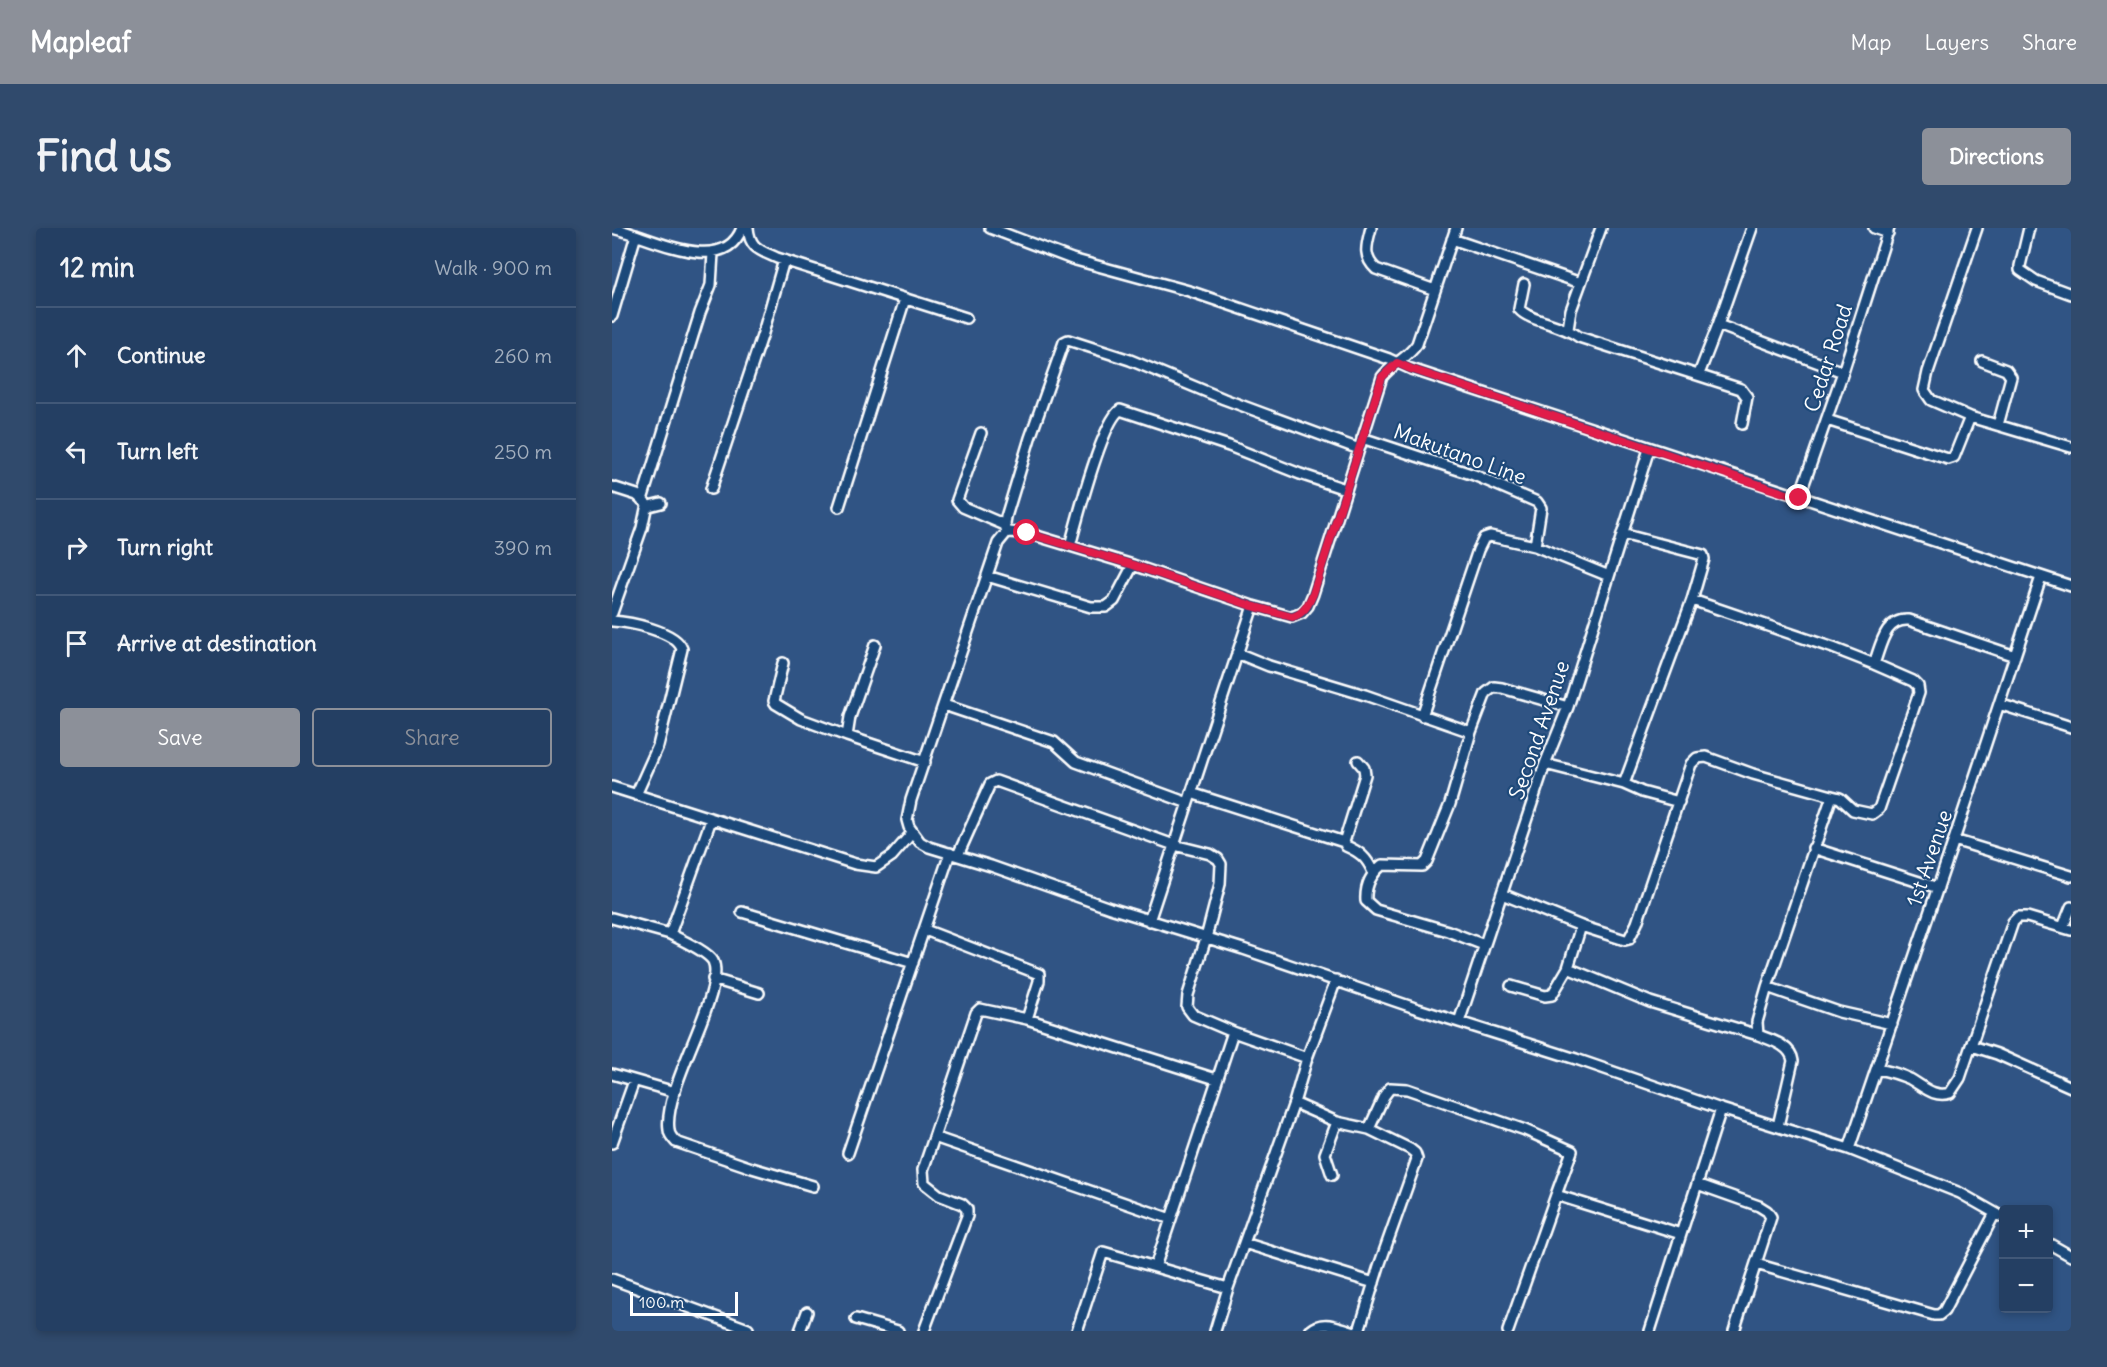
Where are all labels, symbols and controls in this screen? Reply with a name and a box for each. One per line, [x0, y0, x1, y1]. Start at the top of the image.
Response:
text: Mapleaf [30, 24, 131, 60]
text: Map [1851, 29, 1891, 56]
text: Layers [1924, 29, 1989, 56]
text: Share [2022, 29, 2077, 56]
button: Directions [1922, 128, 2071, 185]
text: Find us [36, 130, 172, 182]
text: 12 min [60, 251, 134, 284]
text: Walk · 900 m [434, 255, 552, 280]
street label: Cedar Road [1798, 301, 1858, 415]
icon: ahead [60, 339, 93, 372]
text: Continue [117, 341, 206, 369]
text: 260 m [494, 343, 552, 368]
street label: Makutano Line [1390, 417, 1530, 491]
icon: left [60, 435, 93, 468]
text: Turn left [117, 437, 198, 465]
text: 250 m [494, 439, 552, 464]
route end [1785, 484, 1811, 510]
route start [1013, 519, 1039, 545]
icon: right [60, 531, 93, 564]
text: Turn right [117, 533, 213, 561]
text: 390 m [494, 535, 552, 560]
icon: arrive [60, 627, 93, 660]
text: Arrive at destination [117, 629, 317, 657]
street label: Second Avenue [1503, 657, 1575, 803]
button: Save [60, 708, 300, 767]
button: Share [312, 708, 552, 767]
street label: 1st Avenue [1900, 806, 1958, 910]
map controls [1999, 1205, 2053, 1313]
button: + [1999, 1205, 2053, 1259]
button: − [1999, 1259, 2053, 1313]
scale bar [630, 1289, 738, 1316]
text: 100 m [639, 1292, 684, 1312]

